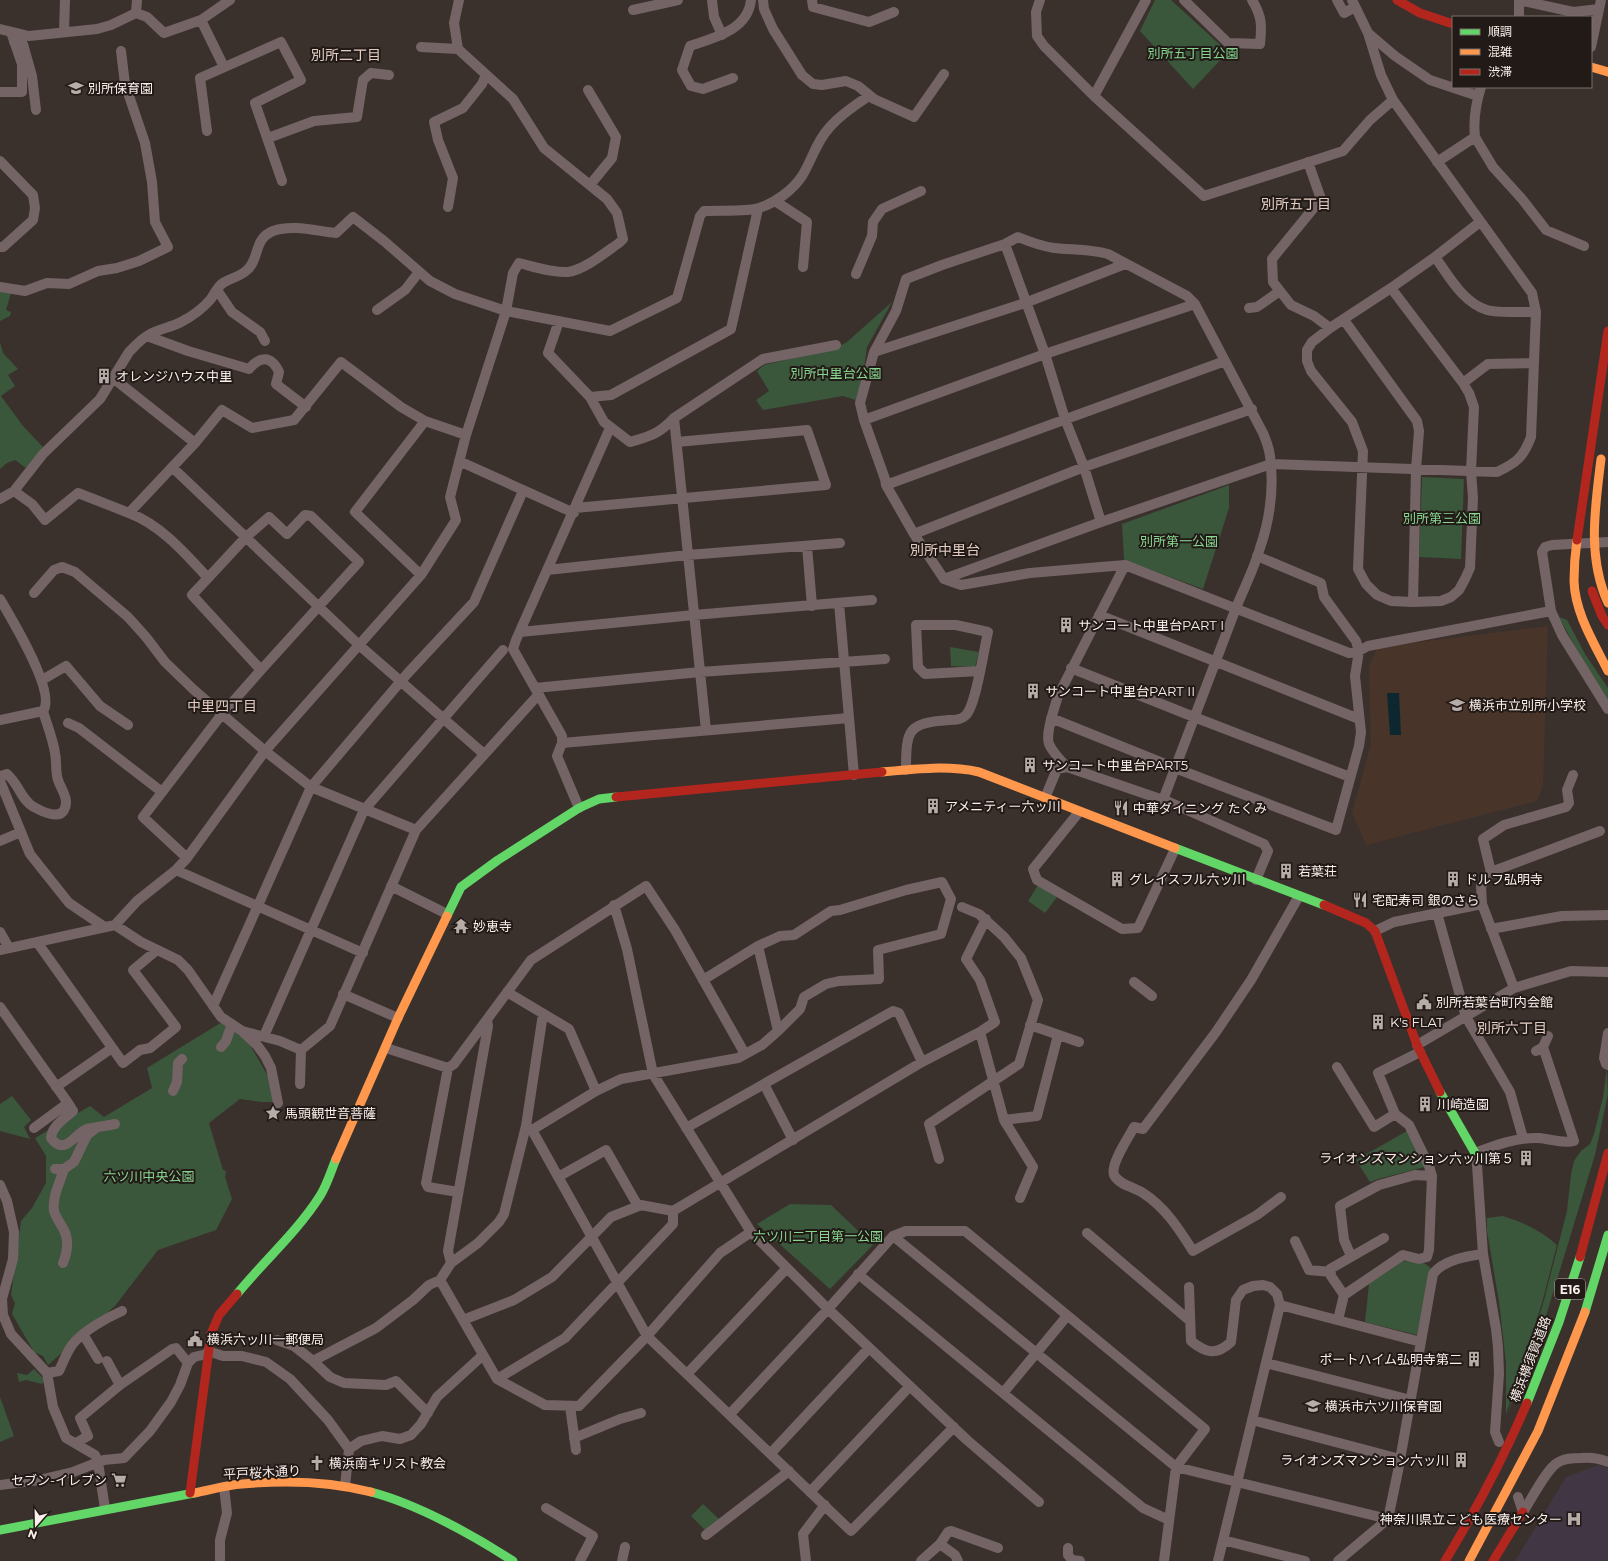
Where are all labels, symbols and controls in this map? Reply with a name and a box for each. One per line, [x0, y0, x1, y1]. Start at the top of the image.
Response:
legend [1452, 16, 1592, 88]
text: 順調 [1488, 24, 1512, 39]
text: 混雑 [1488, 44, 1512, 59]
park label: 別所五丁目公園 [1147, 45, 1239, 61]
district label: 別所二丁目 [311, 46, 381, 64]
text: 渋滞 [1488, 64, 1512, 79]
school or university icon: 別所保育園 [67, 79, 85, 97]
place label: 別所保育園 [88, 80, 153, 96]
district label: 別所五丁目 [1261, 195, 1331, 213]
park label: 別所中里台公園 [790, 365, 882, 381]
building icon: オレンジハウス中里 [95, 367, 113, 385]
place label: オレンジハウス中里 [116, 368, 232, 384]
park label: 別所第三公園 [1403, 510, 1481, 526]
park label: 別所第一公園 [1140, 533, 1218, 549]
district label: 別所中里台 [910, 541, 980, 559]
building icon: サンコート中里台PART I [1057, 616, 1075, 634]
place label: サンコート中里台PART I [1078, 617, 1224, 633]
building icon: サンコート中里台PART II [1024, 682, 1042, 700]
place label: サンコート中里台PART II [1045, 683, 1195, 699]
school or university icon: 横浜市立別所小学校 [1448, 696, 1466, 714]
district label: 中里四丁目 [187, 697, 257, 715]
place label: 横浜市立別所小学校 [1469, 697, 1586, 713]
building icon: サンコート中里台PART5 [1021, 756, 1039, 774]
place label: サンコート中里台PART5 [1042, 757, 1188, 773]
building icon: アメニティー六ッ川 [924, 797, 942, 815]
place label: アメニティー六ッ川 [945, 798, 1061, 814]
restaurant icon: 中華ダイニング たくみ [1112, 799, 1130, 817]
place label: 中華ダイニング たくみ [1133, 800, 1267, 816]
building icon: 若葉荘 [1277, 862, 1295, 880]
place label: 若葉荘 [1298, 863, 1337, 879]
building icon: グレイスフル六ッ川 [1108, 870, 1126, 888]
building icon: ドルフ弘明寺 [1444, 870, 1462, 888]
place label: グレイスフル六ッ川 [1129, 871, 1246, 887]
place label: ドルフ弘明寺 [1465, 871, 1543, 887]
restaurant icon: 宅配寿司 銀のさら [1351, 891, 1369, 909]
place label: 宅配寿司 銀のさら [1372, 892, 1479, 908]
temple icon: 妙恵寺 [452, 917, 470, 935]
place label: 妙恵寺 [473, 918, 512, 934]
public building icon: 別所若葉台町内会館 [1415, 993, 1433, 1011]
place label: 別所若葉台町内会館 [1436, 994, 1553, 1010]
building icon: K's FLAT [1369, 1013, 1387, 1031]
place label: K's FLAT [1390, 1014, 1444, 1030]
district label: 別所六丁目 [1477, 1019, 1547, 1037]
building icon: 川崎造園 [1416, 1095, 1434, 1113]
place label: 川崎造園 [1437, 1096, 1489, 1112]
place icon: 馬頭観世音菩薩 [264, 1104, 282, 1122]
place label: 馬頭観世音菩薩 [285, 1105, 376, 1121]
building icon: ライオンズマンション六ッ川第５ [1517, 1149, 1535, 1167]
place label: ライオンズマンション六ッ川第５ [1319, 1150, 1514, 1166]
park label: 六ツ川中央公園 [103, 1168, 195, 1184]
park label: 六ツ川二丁目第一公園 [753, 1228, 883, 1244]
road number: E16 [1555, 1279, 1585, 1299]
street label: 横浜横須賀道路 [1506, 1314, 1554, 1404]
public building icon: 横浜六ッ川一郵便局 [186, 1330, 204, 1348]
place label: 横浜六ッ川一郵便局 [207, 1331, 324, 1347]
building icon: ポートハイム弘明寺第二 [1465, 1350, 1483, 1368]
place label: ポートハイム弘明寺第二 [1320, 1351, 1462, 1367]
school or university icon: 横浜市六ツ川保育園 [1304, 1397, 1322, 1415]
place label: 横浜市六ツ川保育園 [1325, 1398, 1442, 1414]
building icon: ライオンズマンション六ッ川 [1452, 1451, 1470, 1469]
place label: ライオンズマンション六ッ川 [1280, 1452, 1449, 1468]
church icon: 横浜南キリスト教会 [308, 1454, 326, 1472]
place label: 横浜南キリスト教会 [329, 1455, 446, 1471]
street label: 平戸桜木通り [223, 1462, 301, 1482]
supermarket icon: セブン-イレブン [110, 1471, 128, 1489]
place label: セブン-イレブン [11, 1472, 107, 1488]
north arrow [16, 1505, 56, 1545]
hospital icon: 神奈川県立こども医療センター [1565, 1510, 1583, 1528]
place label: 神奈川県立こども医療センター [1380, 1511, 1562, 1527]
text: N [26, 1526, 39, 1542]

